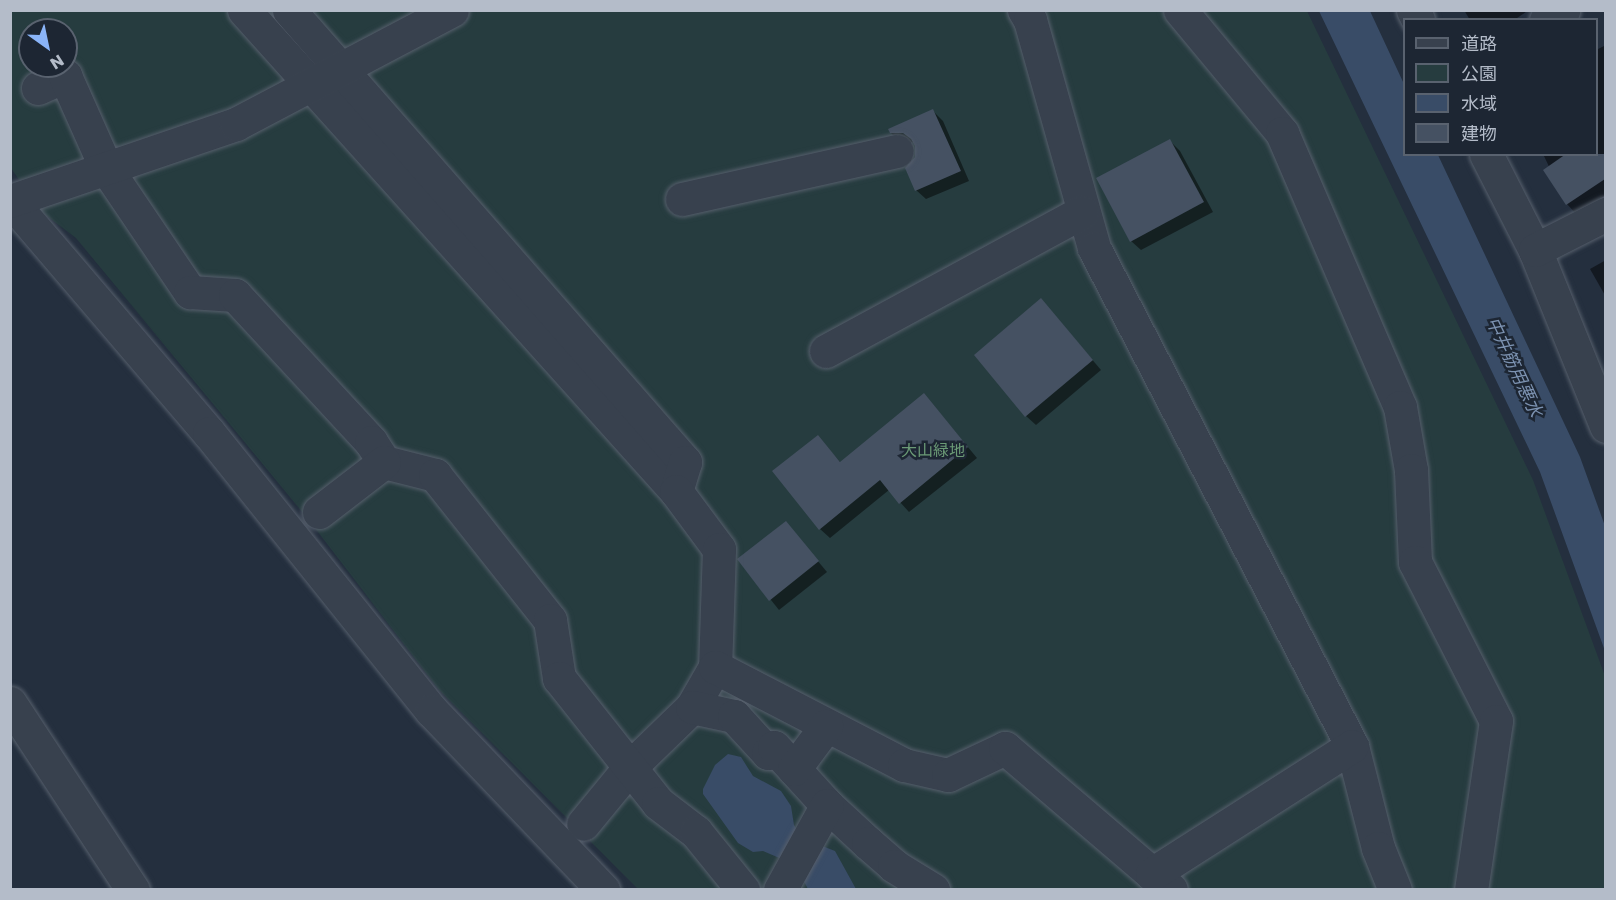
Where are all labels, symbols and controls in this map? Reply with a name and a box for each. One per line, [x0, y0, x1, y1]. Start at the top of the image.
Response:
north arrow [18, 18, 78, 78]
legend [1403, 18, 1598, 156]
text: 道路 [1461, 31, 1497, 56]
text: N [46, 49, 68, 75]
text: 公園 [1461, 61, 1497, 86]
text: 水域 [1461, 91, 1497, 116]
text: 建物 [1461, 121, 1497, 146]
water label: 中井筋用悪水 [1481, 313, 1547, 421]
park label: 大山緑地 [901, 441, 965, 461]

